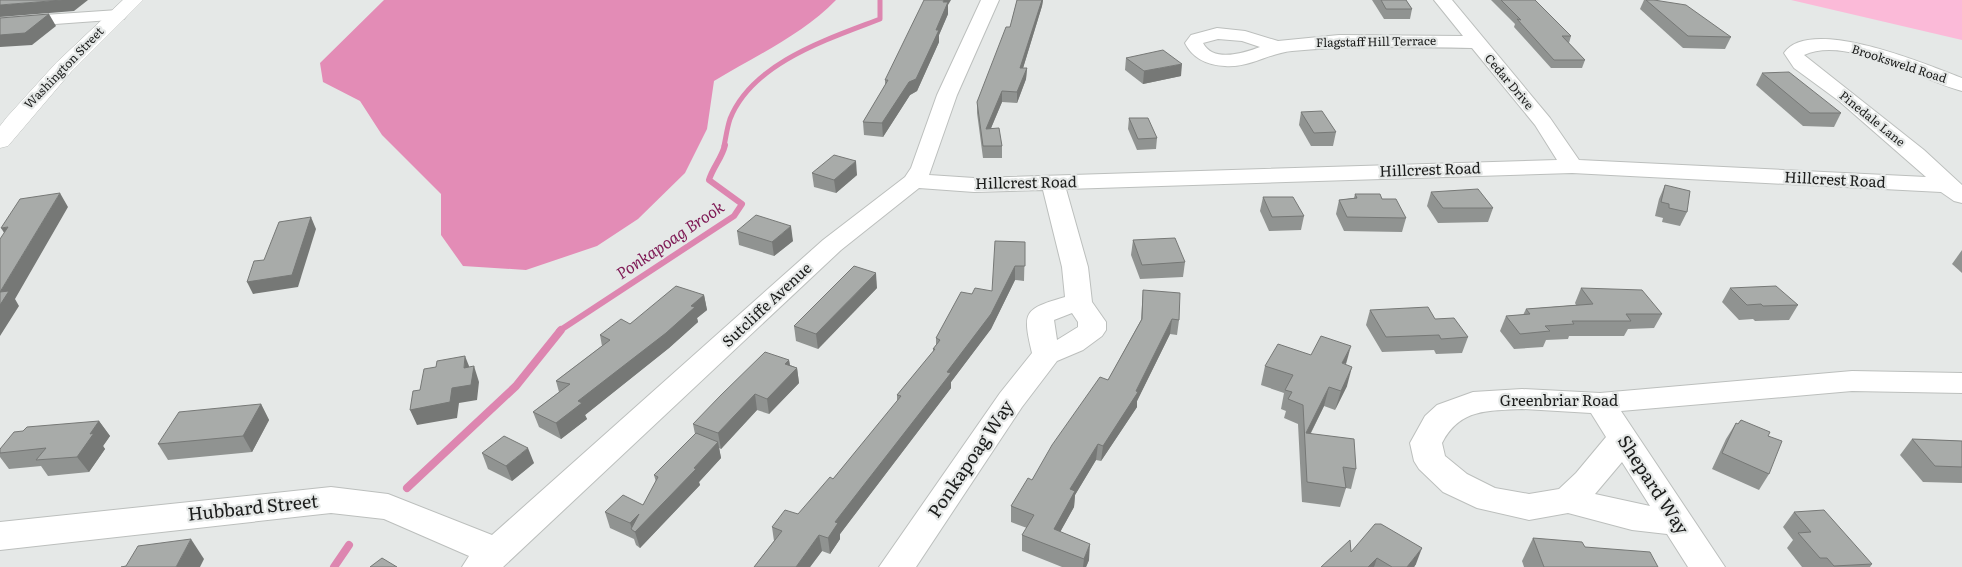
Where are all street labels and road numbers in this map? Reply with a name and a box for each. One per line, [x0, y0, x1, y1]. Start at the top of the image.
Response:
street label: Washington Street [19, 22, 107, 112]
street label: Flagstaff Hill Terrace [1316, 31, 1436, 51]
street label: Brooksweld Road [1849, 39, 1950, 87]
street label: Cedar Drive [1481, 50, 1538, 113]
street label: Pinedale Lane [1836, 86, 1909, 150]
street label: Hillcrest Road [1379, 155, 1481, 182]
street label: Hillcrest Road [1784, 164, 1886, 193]
street label: Hillcrest Road [975, 169, 1077, 194]
street label: Sutcliffe Avenue [716, 256, 816, 352]
street label: Greenbriar Road [1500, 388, 1618, 411]
street label: Ponkapoag Way [920, 393, 1020, 523]
street label: Shepard Way [1612, 429, 1697, 540]
street label: Hubbard Street [186, 486, 320, 527]

